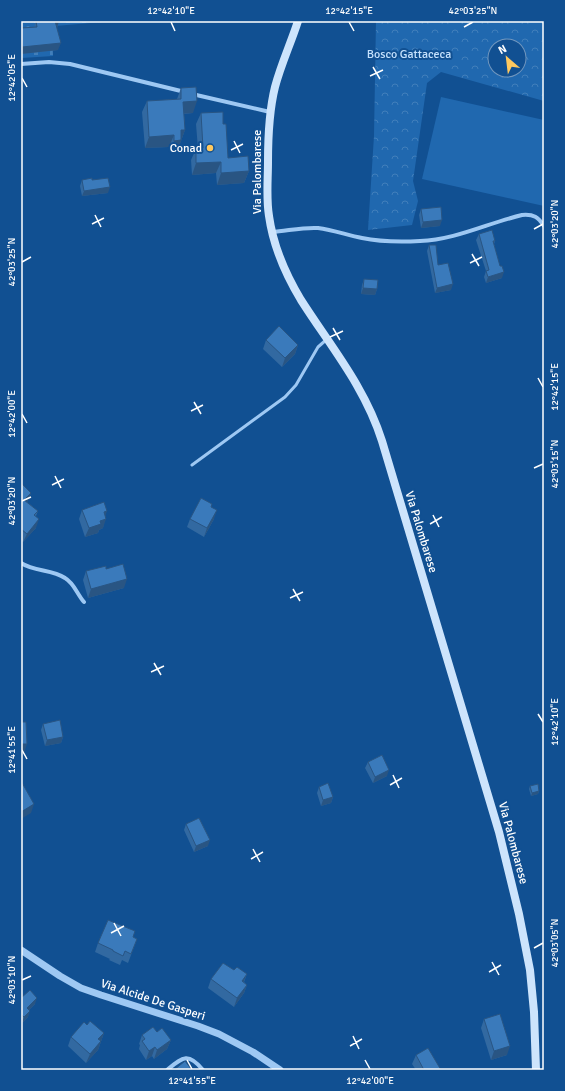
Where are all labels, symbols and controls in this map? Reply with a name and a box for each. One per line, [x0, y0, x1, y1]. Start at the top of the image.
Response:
text: 12°42'10"E [147, 5, 195, 17]
text: 12°42'15"E [325, 5, 373, 17]
text: 42°03'25"N [449, 5, 497, 17]
north arrow [487, 38, 527, 78]
text: N [496, 42, 509, 57]
park label: Bosco Gattaceca [367, 47, 451, 62]
text: 12°42'05"E [6, 54, 18, 102]
street label: Via Palombarese [250, 130, 265, 214]
place label: Conad [170, 141, 202, 156]
marker: Conad [205, 143, 215, 153]
text: 42°03'20"N [549, 200, 561, 248]
text: 42°03'25"N [6, 238, 18, 286]
text: 12°42'15"E [549, 363, 561, 411]
text: 12°42'00"E [6, 390, 18, 438]
text: 42°03'15"N [549, 440, 561, 488]
text: 42°03'20"N [6, 477, 18, 525]
street label: Via Palombarese [401, 489, 441, 575]
text: 12°42'10"E [549, 698, 561, 746]
text: 12°41'55"E [6, 726, 18, 774]
street label: Via Palombarese [495, 800, 531, 886]
text: 42°03'05"N [549, 919, 561, 967]
text: 42°03'10"N [6, 956, 18, 1004]
street label: Via Alcide De Gasperi [99, 976, 207, 1024]
text: 12°41'55"E [168, 1075, 216, 1087]
text: 12°42'00"E [346, 1075, 394, 1087]

